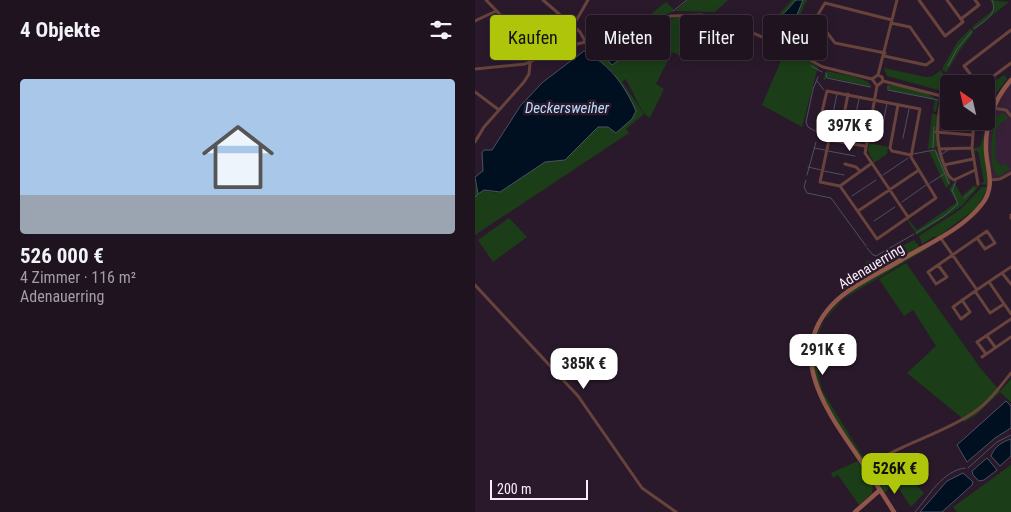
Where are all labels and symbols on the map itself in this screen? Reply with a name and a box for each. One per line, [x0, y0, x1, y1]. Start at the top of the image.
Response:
north arrow [940, 75, 995, 130]
water label: Deckersweiher [525, 99, 610, 117]
pin: 397K € [809, 110, 891, 152]
street label: Adenauerring [835, 240, 907, 292]
pin: 291K € [782, 334, 864, 376]
pin: 385K € [543, 348, 625, 390]
pin: 526K € [854, 452, 936, 495]
scale bar [490, 477, 587, 500]

